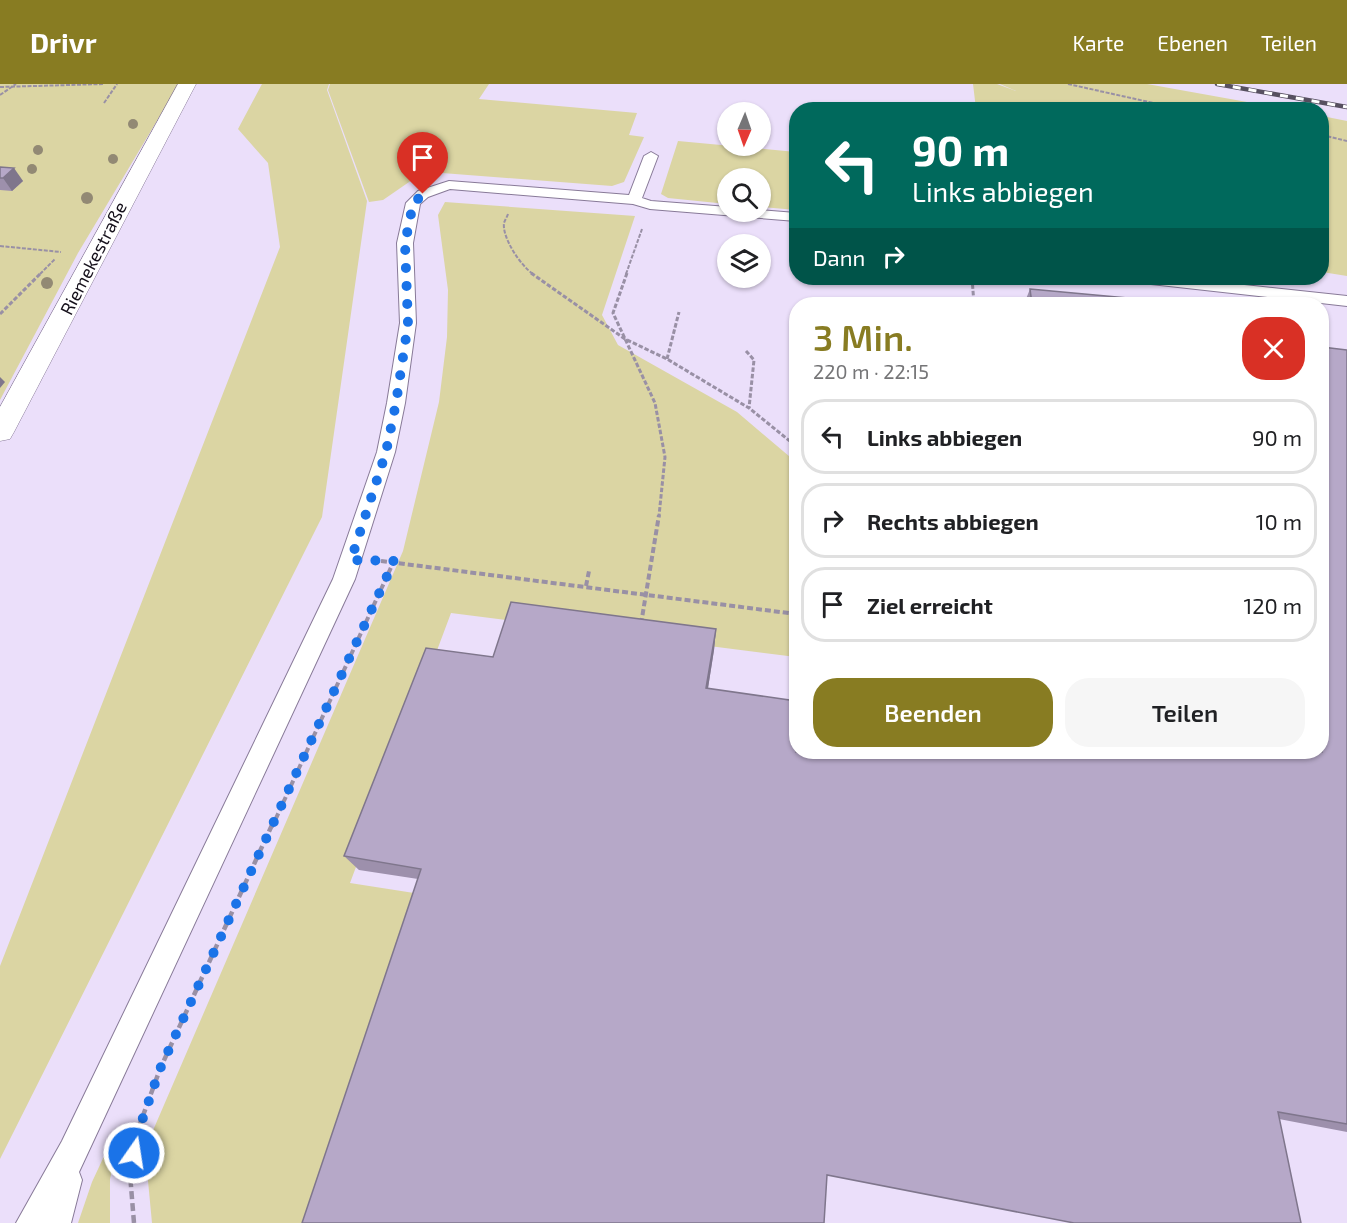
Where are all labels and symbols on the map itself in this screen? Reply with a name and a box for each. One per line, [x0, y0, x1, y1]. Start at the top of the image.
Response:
north arrow [717, 102, 771, 156]
pin [397, 132, 448, 194]
street label: Riemekestraße [55, 198, 131, 318]
position arrow [102, 1121, 166, 1185]

